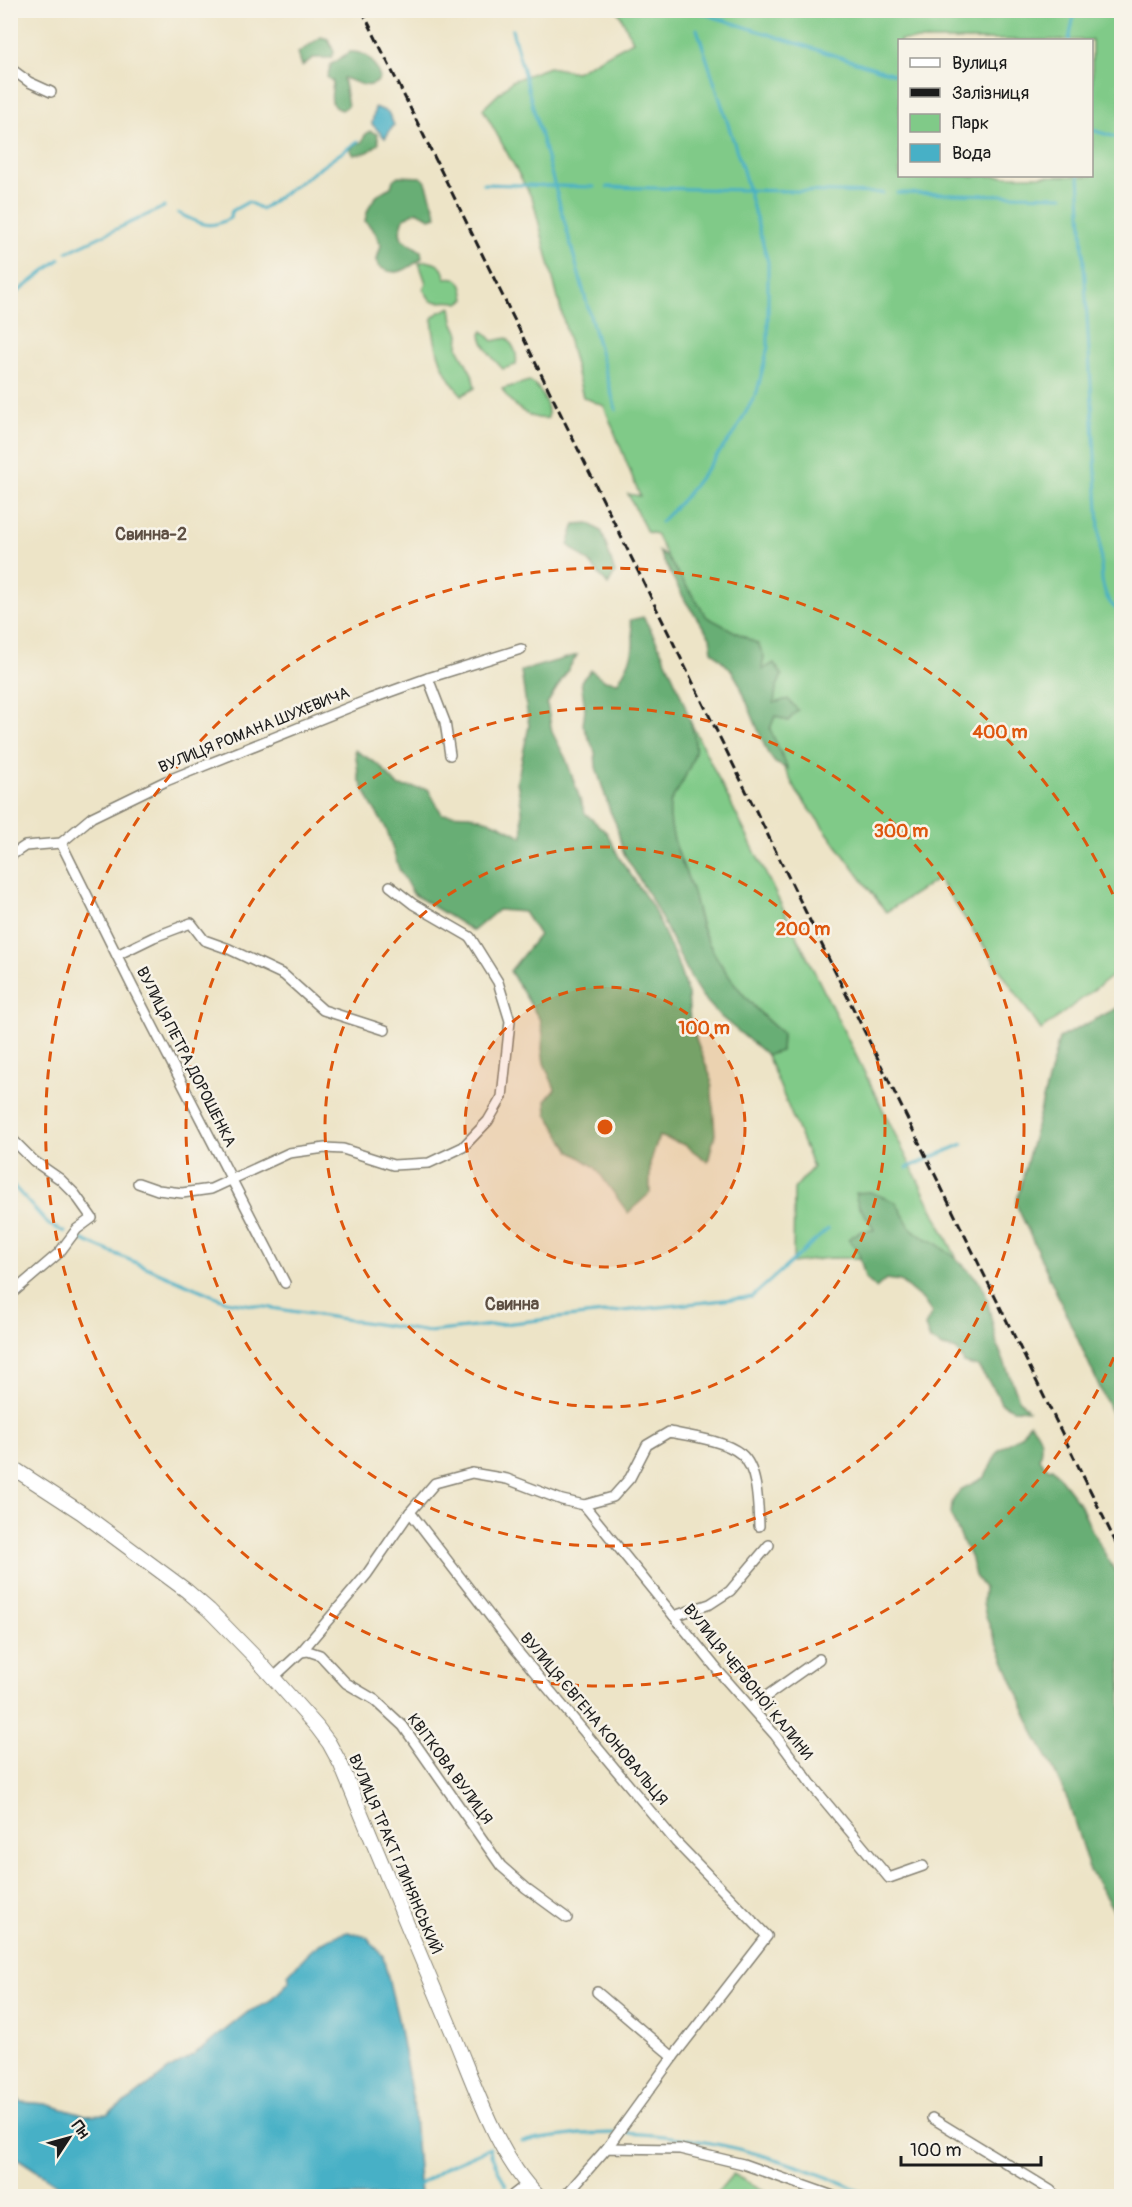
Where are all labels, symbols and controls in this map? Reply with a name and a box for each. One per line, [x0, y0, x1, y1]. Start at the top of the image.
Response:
legend [898, 39, 1093, 177]
text: Вулиця [952, 52, 1007, 75]
text: Залізниця [952, 82, 1029, 105]
text: Парк [952, 112, 989, 135]
text: Вода [952, 142, 991, 165]
district label: Свинна-2 [115, 523, 187, 546]
street label: ВУЛИЦЯ РОМАНА ШУХЕВИЧА [156, 682, 352, 778]
text: 400 m [973, 721, 1027, 744]
text: 300 m [874, 820, 928, 843]
text: 200 m [776, 918, 830, 941]
street label: ВУЛИЦЯ ПЕТРА ДОРОШЕНКА [132, 964, 240, 1150]
text: 100 m [678, 1017, 730, 1040]
centre of rings [595, 1117, 615, 1137]
district label: Свинна [485, 1293, 540, 1316]
street label: ВУЛИЦЯ ЧЕРВОНОЇ КАЛИНИ [679, 1600, 817, 1764]
street label: ВУЛИЦЯ ЄВГЕНА КОНОВАЛЬЦЯ [516, 1628, 672, 1810]
street label: КВІТКОВА ВУЛИЦЯ [403, 1710, 497, 1828]
street label: ВУЛИЦЯ ТРАКТ ГЛИНЯНСЬКИЙ [344, 1751, 446, 1957]
north arrow [39, 2108, 99, 2168]
text: Пн [67, 2117, 94, 2143]
scale bar [901, 2129, 1040, 2167]
text: 100 m [910, 2139, 962, 2162]

